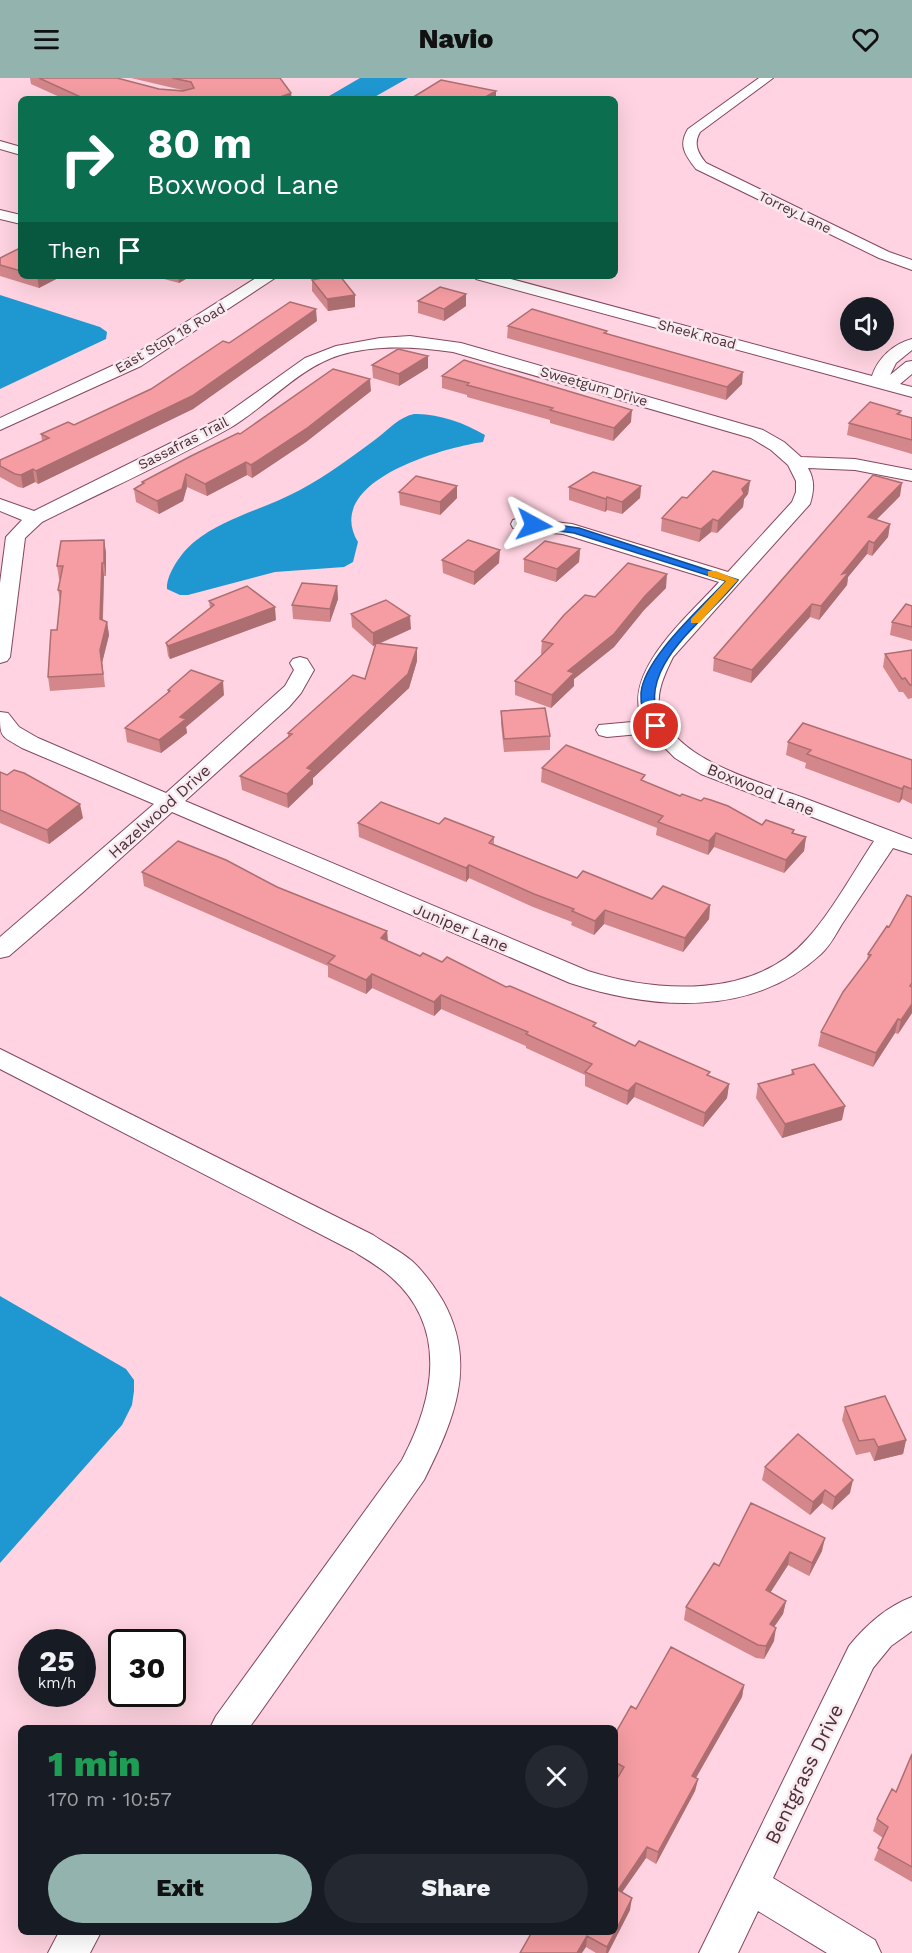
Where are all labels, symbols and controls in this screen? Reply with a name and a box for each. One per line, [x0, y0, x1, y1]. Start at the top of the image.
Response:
icon: menu [30, 23, 63, 56]
text: Navio [419, 23, 493, 55]
icon: heart [849, 23, 882, 56]
text: 80 m [147, 119, 252, 168]
icon: right [48, 120, 126, 198]
text: Boxwood Lane [147, 169, 339, 201]
street label: Torrey Lane [756, 188, 834, 236]
icon: arrive [113, 234, 146, 267]
text: Then [48, 238, 101, 263]
map controls [840, 297, 894, 351]
button: sound [840, 297, 894, 351]
street label: East Stop 18 Road [112, 300, 228, 376]
street label: Sheek Road [656, 316, 738, 352]
street label: Sweetgum Drive [538, 363, 650, 409]
street label: Sassafras Trail [135, 413, 231, 473]
position arrow [502, 493, 566, 557]
pin [630, 700, 681, 751]
icon: arrive [639, 709, 672, 742]
street label: Boxwood Lane [704, 759, 817, 820]
street label: Hazelwood Drive [104, 761, 214, 862]
street label: Juniper Lane [410, 899, 511, 956]
speed limit sign: 30 [108, 1629, 186, 1707]
text: 25 [39, 1643, 75, 1678]
text: km/h [38, 1674, 76, 1692]
street label: Bentgrass Drive [760, 1700, 848, 1848]
text: 1 min [48, 1743, 141, 1785]
button: close [525, 1745, 588, 1808]
text: 170 m · 10:57 [48, 1787, 172, 1811]
button: Exit [48, 1854, 312, 1923]
button: Share [324, 1854, 588, 1923]

